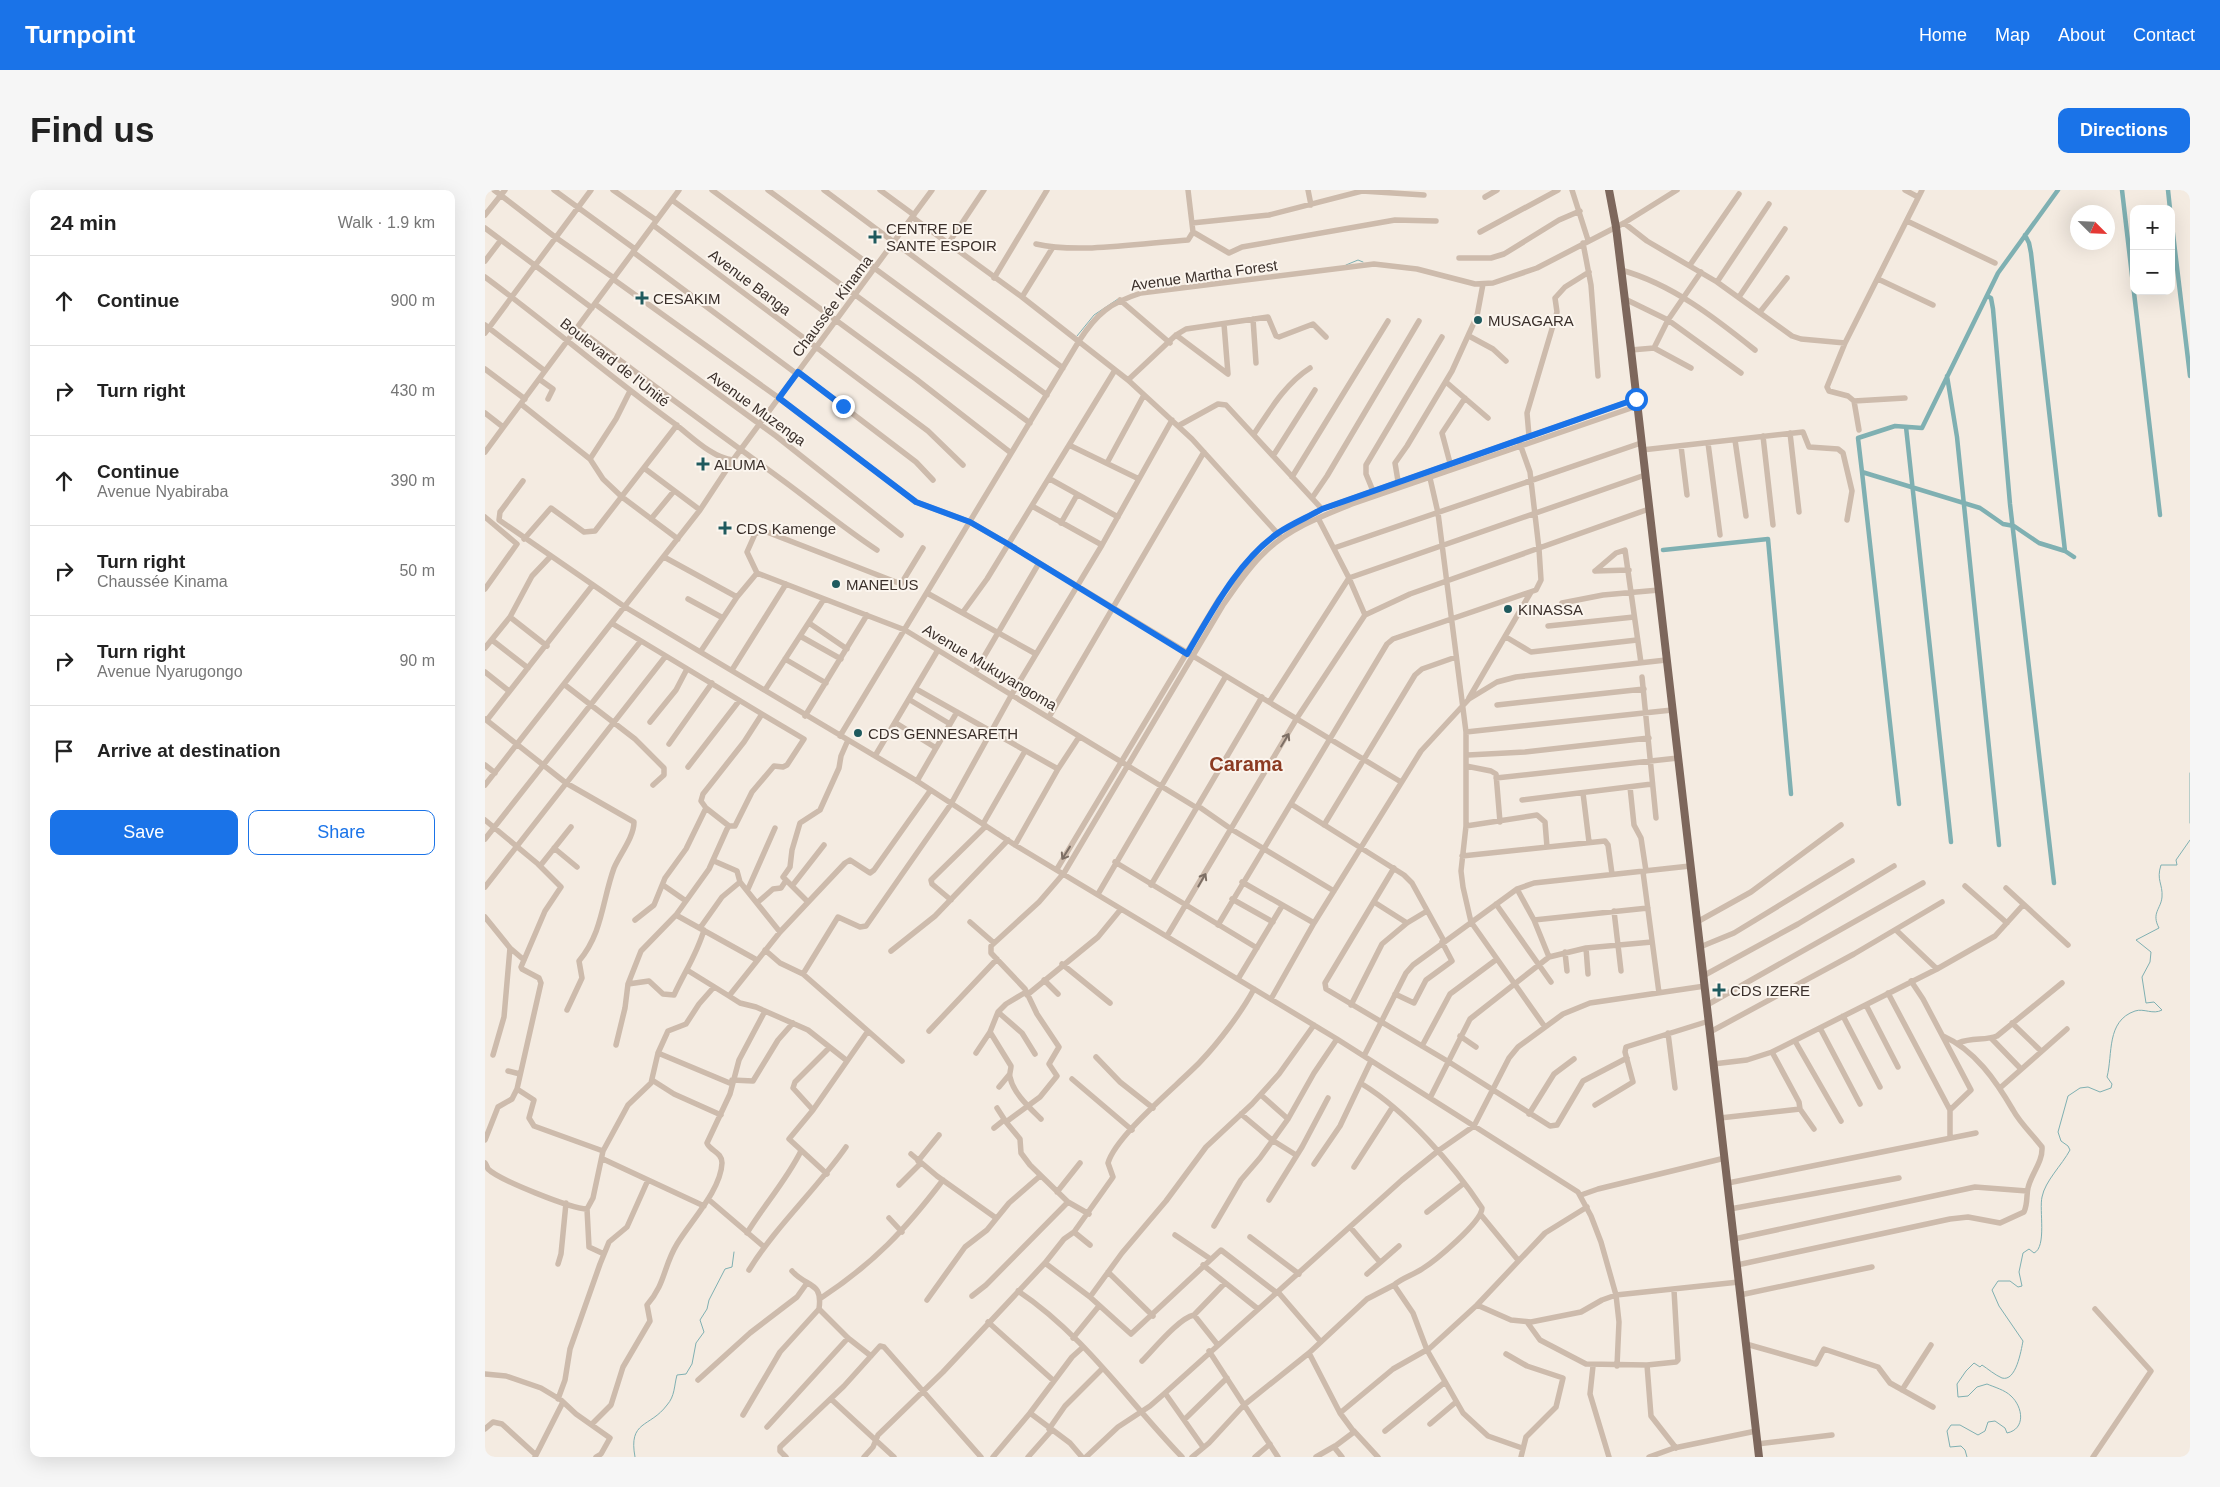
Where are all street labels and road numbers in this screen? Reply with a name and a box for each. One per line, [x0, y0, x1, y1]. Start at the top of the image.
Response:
street label: Avenue Banga [706, 246, 795, 319]
street label: Chaussée Kinama [788, 251, 876, 360]
street label: Avenue Martha Forest [1129, 256, 1279, 294]
street label: Boulevard de l'Unité [557, 314, 673, 410]
street label: Avenue Muzenga [705, 367, 810, 449]
street label: Avenue Mukuyangoma [920, 620, 1061, 714]

